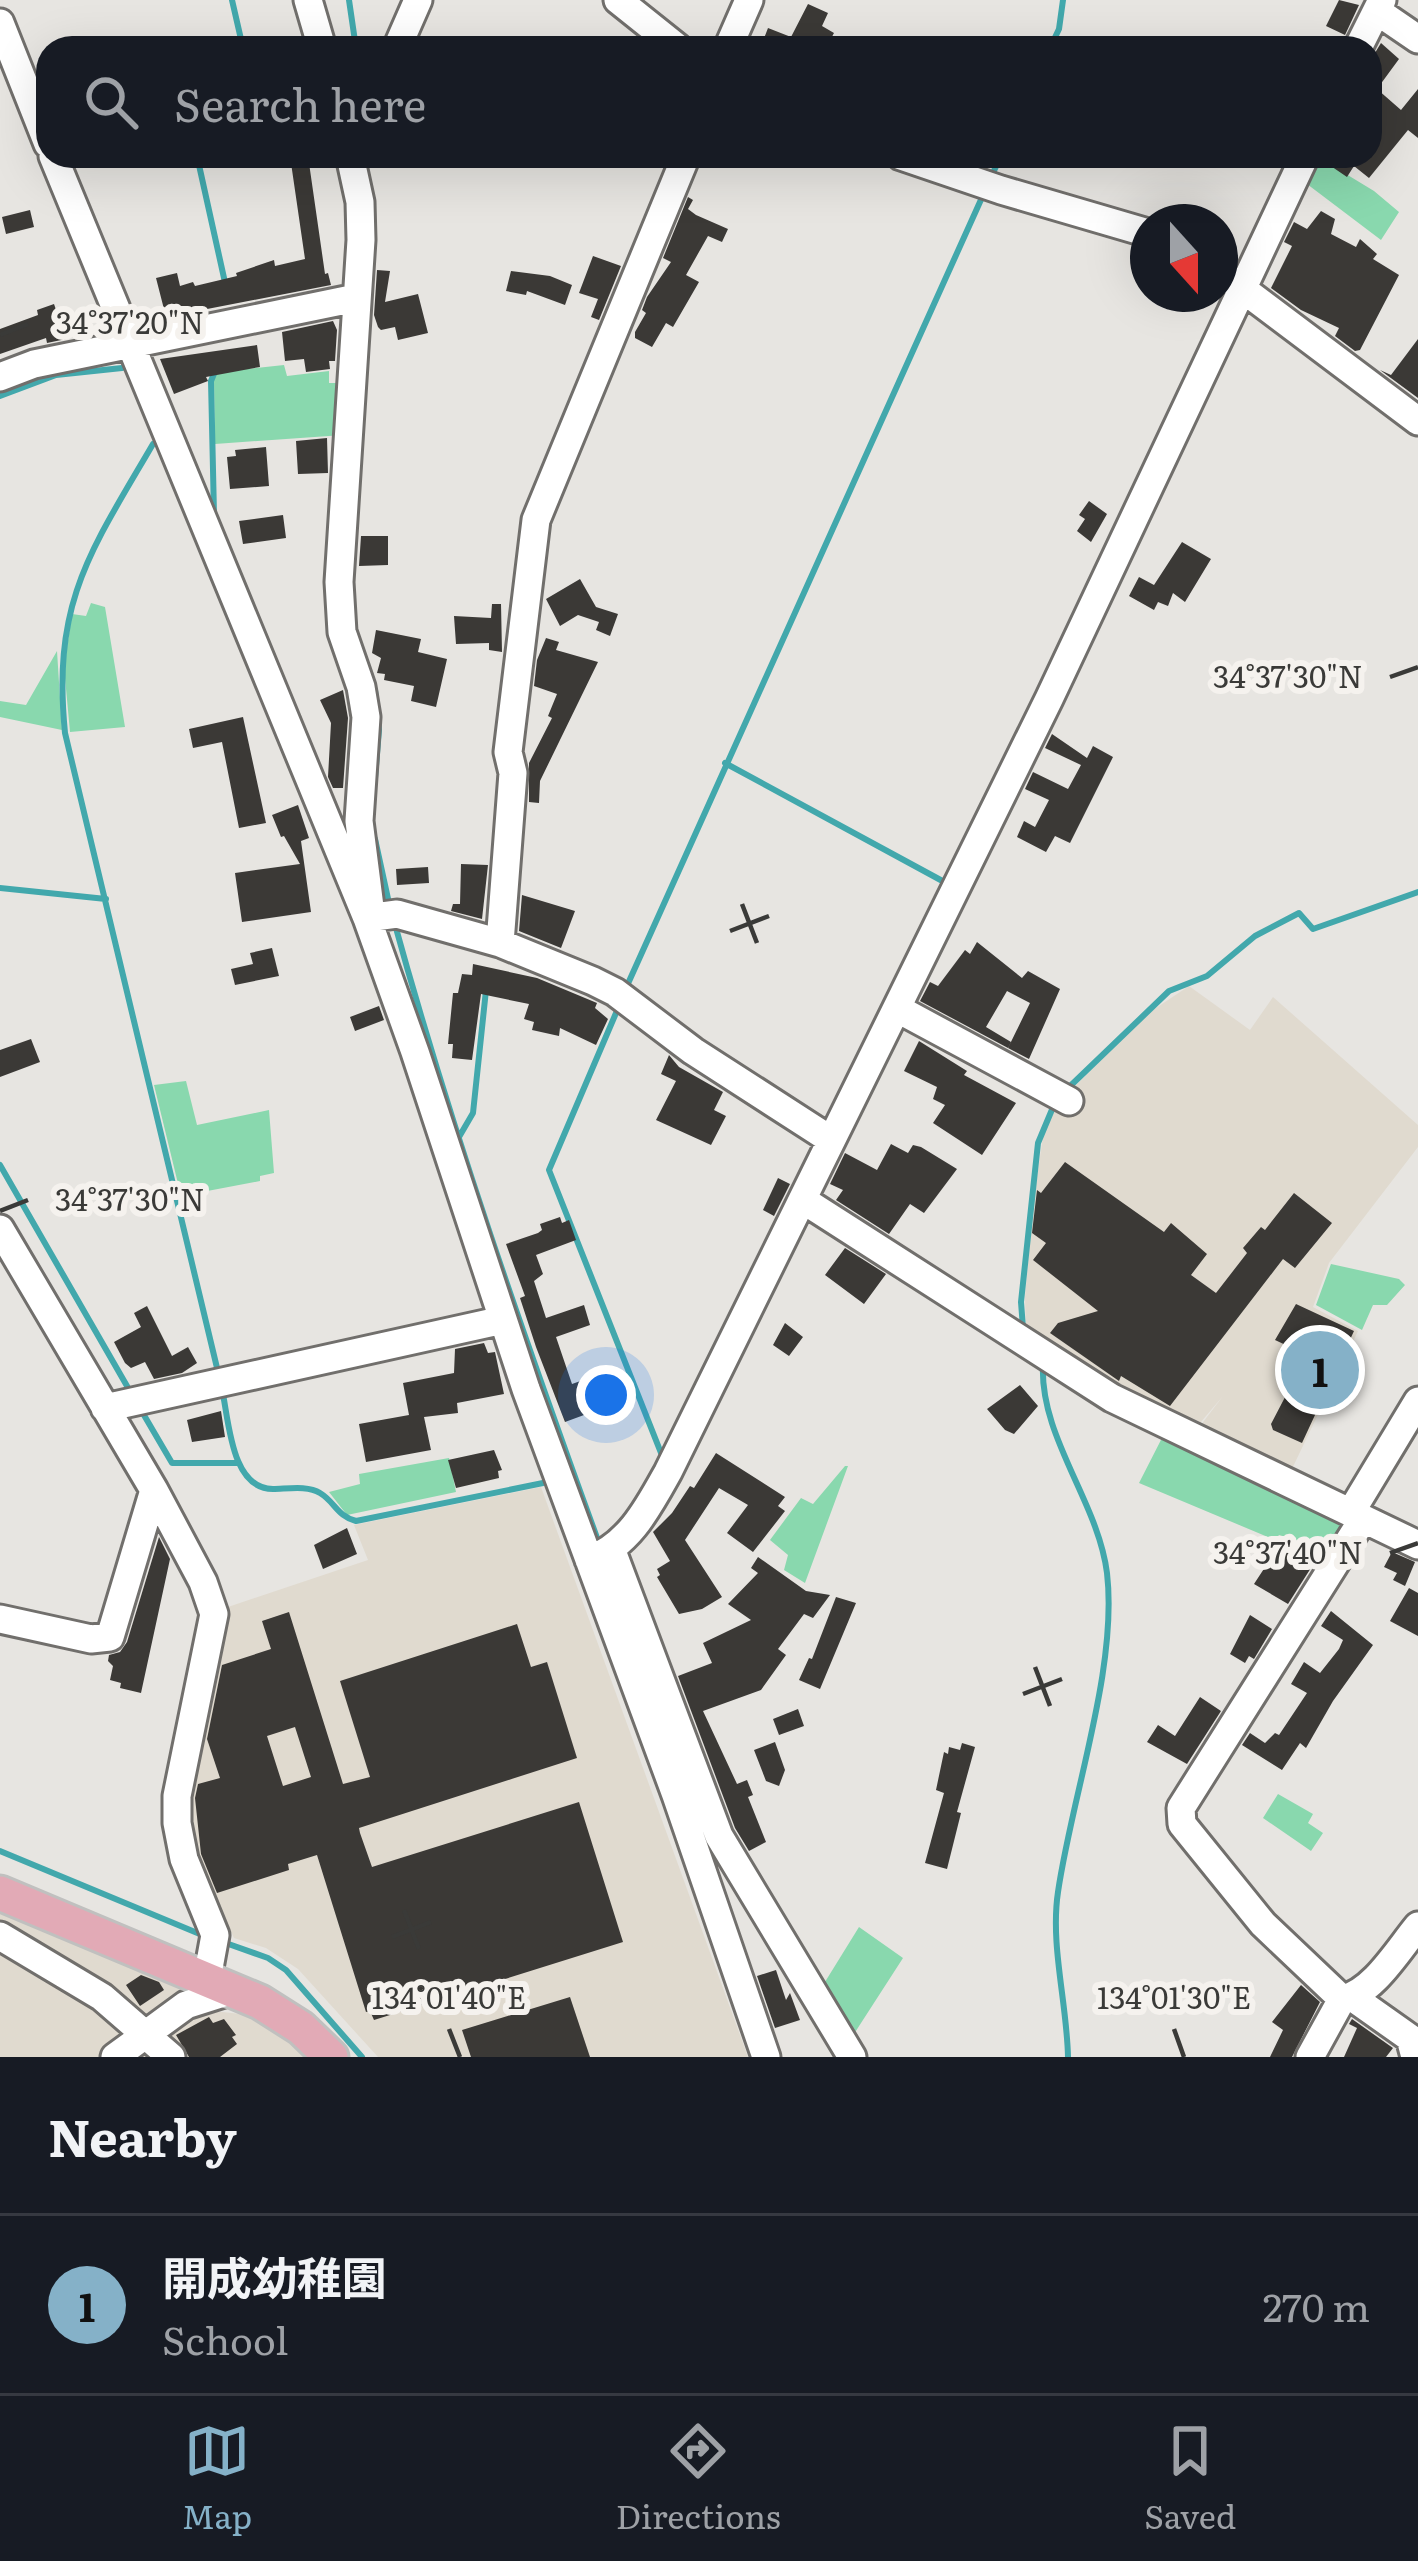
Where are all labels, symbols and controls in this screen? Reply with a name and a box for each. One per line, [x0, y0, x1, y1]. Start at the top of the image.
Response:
search box [36, 36, 1382, 168]
icon: search [78, 69, 144, 135]
text: Search here [174, 69, 426, 136]
north arrow [1130, 204, 1238, 312]
text: 34°37'20"N [56, 299, 204, 343]
text: 34°37'30"N [1213, 653, 1363, 697]
text: 34°37'30"N [55, 1176, 205, 1220]
pin: 1 [1281, 1325, 1359, 1415]
your location [576, 1365, 636, 1425]
text: 34°37'40"N [1213, 1529, 1363, 1573]
text: 134°01'40"E [372, 1974, 526, 2018]
text: 134°01'30"E [1097, 1974, 1251, 2018]
text: Nearby [48, 2097, 237, 2173]
text: 開成幼稚園 [162, 2242, 387, 2309]
text: 1 [79, 2276, 95, 2334]
text: 270 m [1263, 2276, 1370, 2334]
text: School [162, 2309, 288, 2367]
tab: Map [182, 2418, 252, 2539]
tab: Directions [616, 2418, 781, 2539]
tab: Saved [1144, 2418, 1236, 2539]

